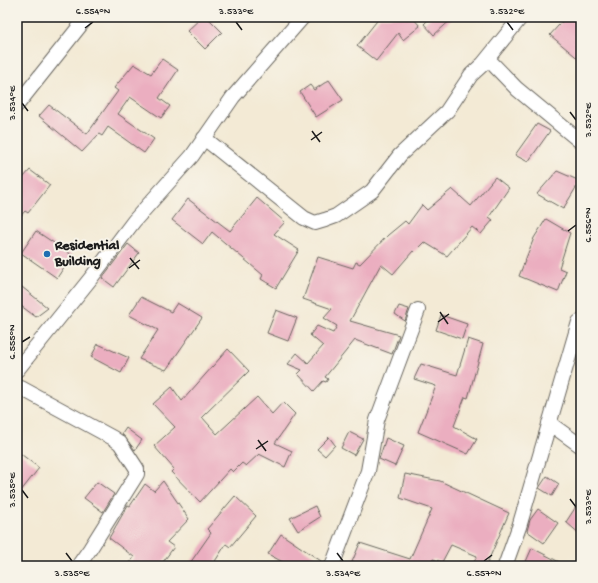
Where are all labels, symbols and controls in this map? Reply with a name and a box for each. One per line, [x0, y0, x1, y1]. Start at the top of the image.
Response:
text: 6.554°N [76, 6, 111, 18]
text: 3.533°E [218, 6, 254, 18]
text: 3.532°E [489, 6, 525, 18]
text: 3.534°E [7, 85, 19, 121]
text: 3.532°E [583, 102, 595, 138]
text: 6.556°N [583, 207, 595, 242]
place label: Residential Building [54, 238, 119, 271]
marker: Residential Building [42, 249, 52, 259]
text: 6.555°N [7, 324, 19, 360]
text: 3.535°E [7, 472, 19, 508]
text: 3.533°E [583, 489, 595, 525]
text: 3.535°E [54, 568, 90, 580]
text: 3.534°E [325, 568, 361, 580]
text: 6.557°N [467, 568, 502, 580]

